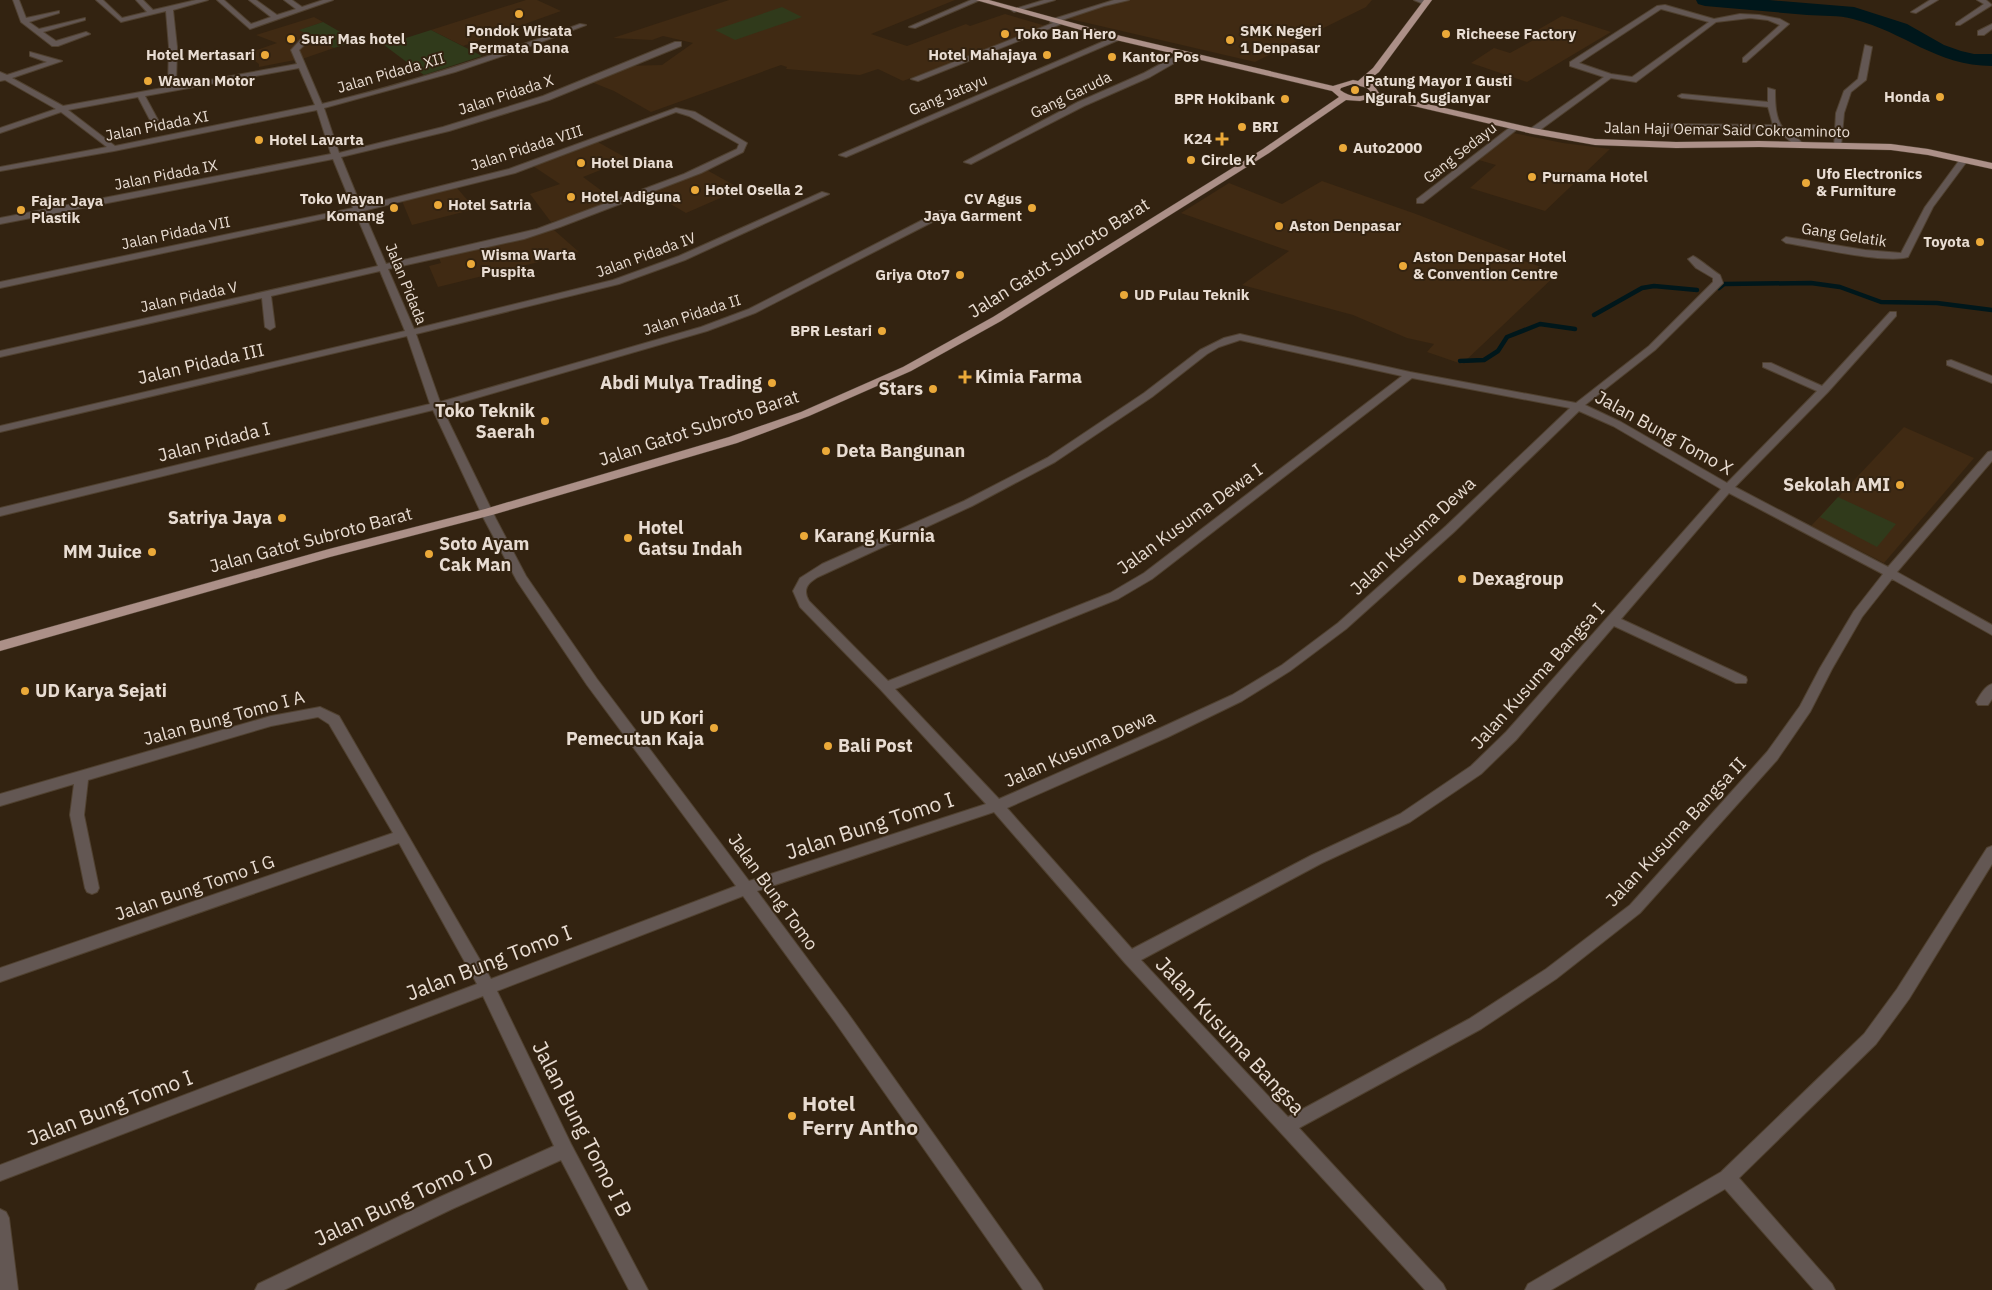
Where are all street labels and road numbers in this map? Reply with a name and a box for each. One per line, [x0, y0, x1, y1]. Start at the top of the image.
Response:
street label: Jalan Pidada XII [335, 48, 447, 97]
street label: Gang Garuda [1027, 67, 1114, 122]
street label: Jalan Pidada X [456, 70, 556, 119]
street label: Gang Jatayu [906, 70, 990, 120]
street label: Jalan Pidada XI [104, 106, 210, 145]
street label: Gang Sedayu [1419, 118, 1500, 187]
street label: Jalan Haji Oemar Said Cokroaminoto [1604, 118, 1850, 141]
street label: Jalan Pidada VIII [468, 120, 585, 175]
street label: Jalan Pidada IX [113, 155, 219, 194]
street label: Jalan Gatot Subroto Barat [964, 192, 1153, 323]
street label: Jalan Pidada VII [120, 212, 232, 253]
street label: Gang Gelatik [1800, 218, 1888, 251]
street label: Jalan Pidada IV [593, 228, 698, 281]
street label: Jalan Pidada [382, 240, 431, 327]
street label: Jalan Pidada V [139, 277, 239, 316]
street label: Jalan Pidada II [641, 290, 743, 339]
street label: Jalan Pidada III [135, 338, 266, 389]
street label: Jalan Gatot Subroto Barat [596, 384, 802, 471]
street label: Jalan Bung Tomo X [1591, 385, 1737, 480]
street label: Jalan Pidada I [155, 416, 272, 467]
street label: Jalan Kusuma Dewa I [1112, 458, 1267, 579]
street label: Jalan Kusuma Dewa [1345, 471, 1480, 600]
street label: Jalan Gatot Subroto Barat [207, 501, 415, 578]
street label: Jalan Kusuma Bangsa I [1466, 598, 1609, 753]
street label: Jalan Bung Tomo I A [141, 685, 307, 750]
street label: Jalan Kusuma Dewa [1001, 705, 1159, 792]
street label: Jalan Kusuma Bangsa II [1600, 752, 1751, 911]
street label: Jalan Bung Tomo I [782, 785, 957, 865]
street label: Jalan Bung Tomo [723, 829, 823, 955]
street label: Jalan Bung Tomo I G [112, 849, 278, 926]
street label: Jalan Bung Tomo I [402, 918, 575, 1007]
street label: Jalan Kusuma Bangsa [1150, 950, 1311, 1120]
street label: Jalan Bung Tomo I B [526, 1036, 639, 1221]
street label: Jalan Bung Tomo I [23, 1063, 196, 1152]
street label: Jalan Bung Tomo I D [310, 1144, 498, 1252]

